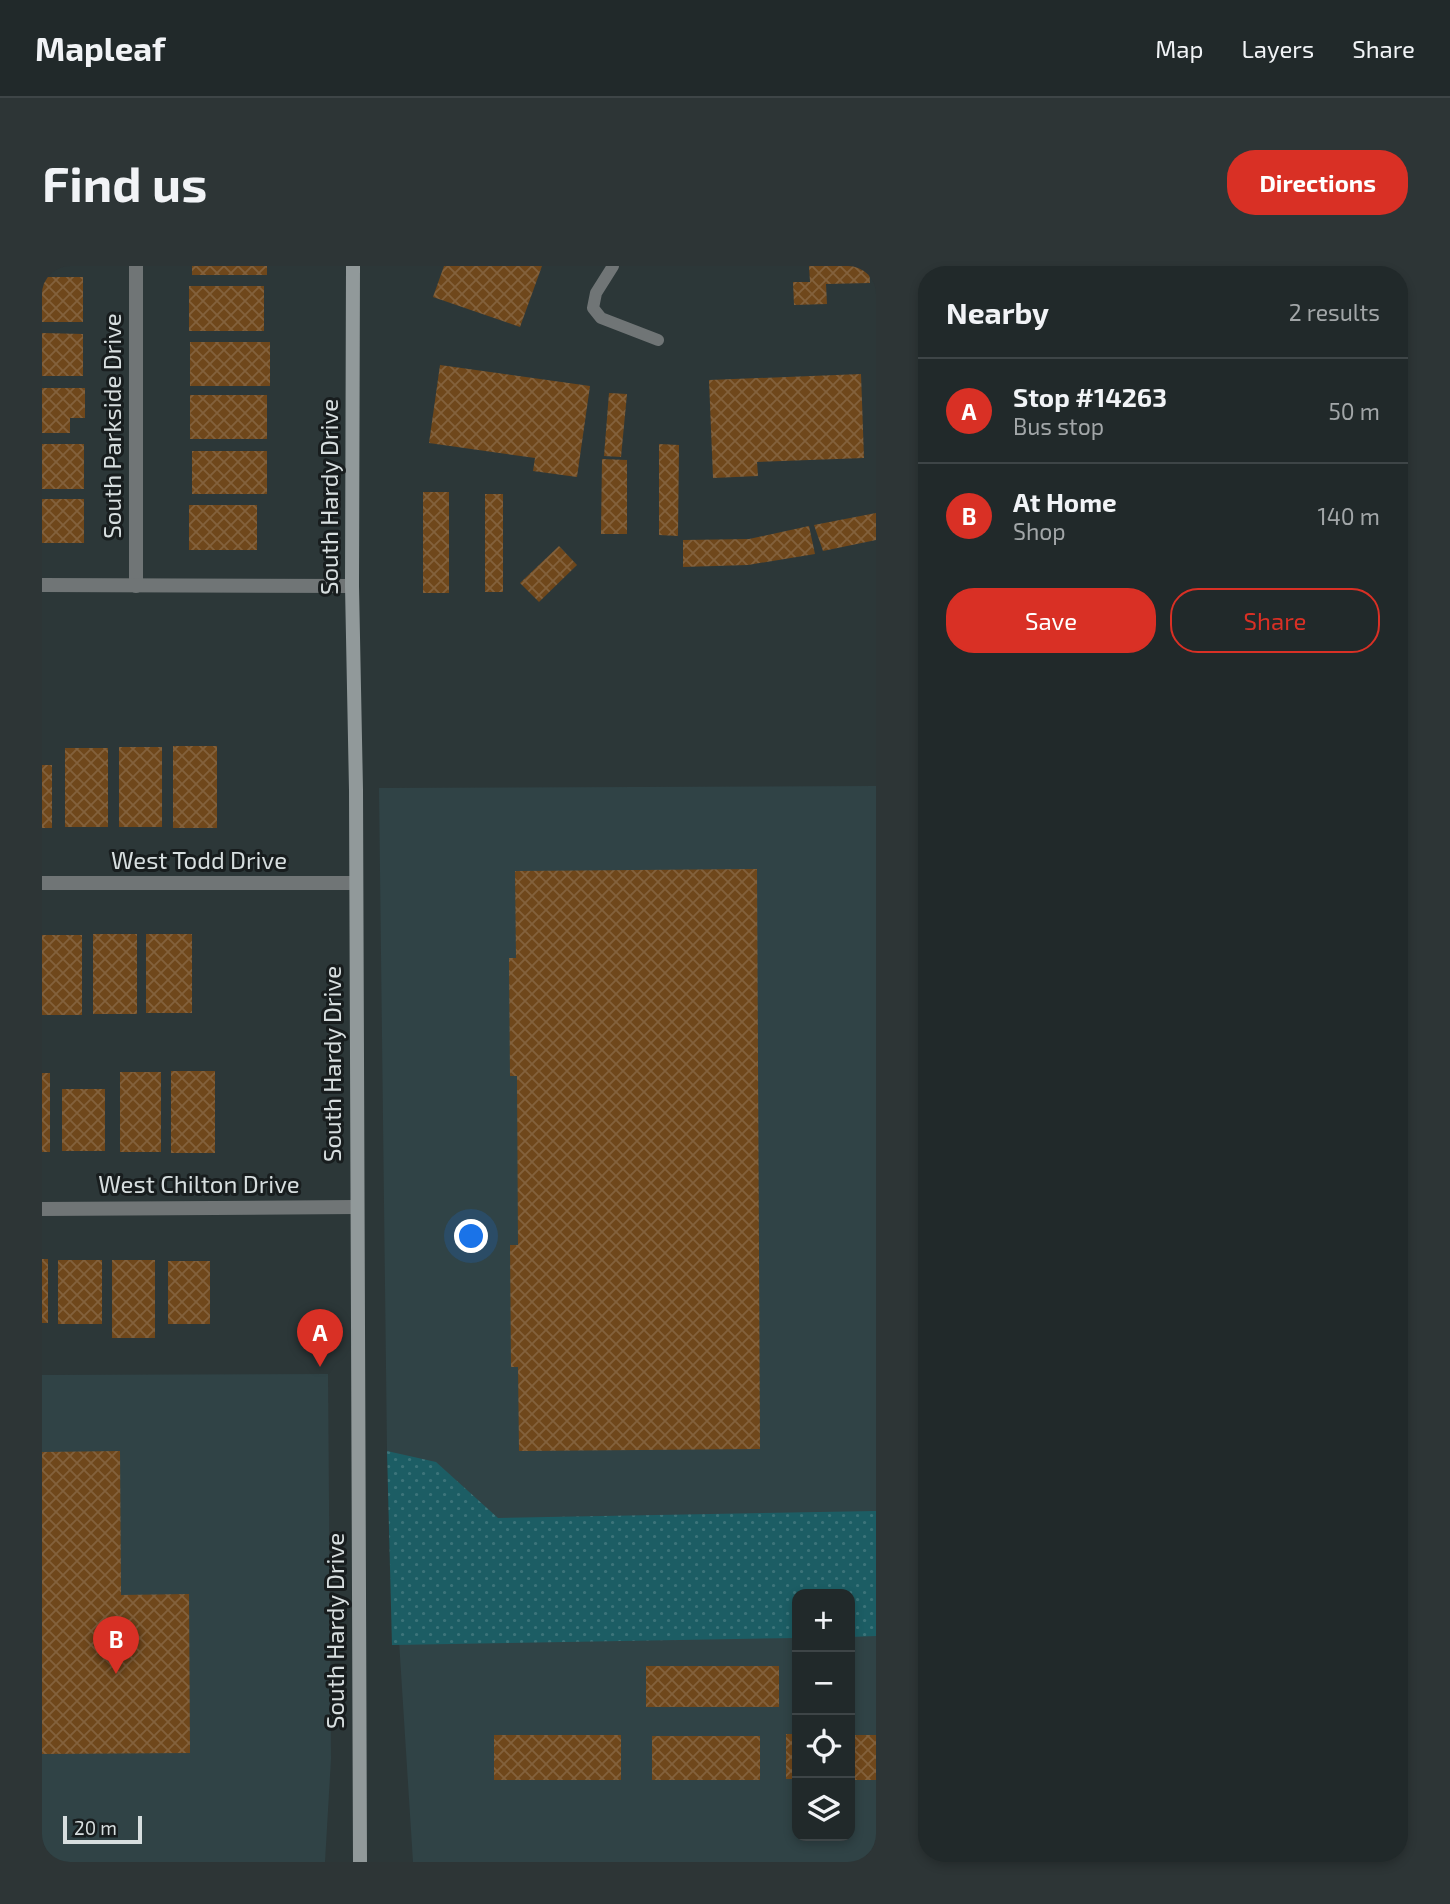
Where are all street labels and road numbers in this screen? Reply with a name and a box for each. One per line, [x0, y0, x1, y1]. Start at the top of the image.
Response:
street label: South Parkside Drive [97, 313, 126, 539]
street label: South Hardy Drive [314, 399, 343, 595]
street label: West Todd Drive [111, 845, 287, 874]
street label: South Hardy Drive [317, 966, 346, 1162]
street label: West Chilton Drive [98, 1169, 300, 1198]
street label: South Hardy Drive [320, 1533, 349, 1729]

